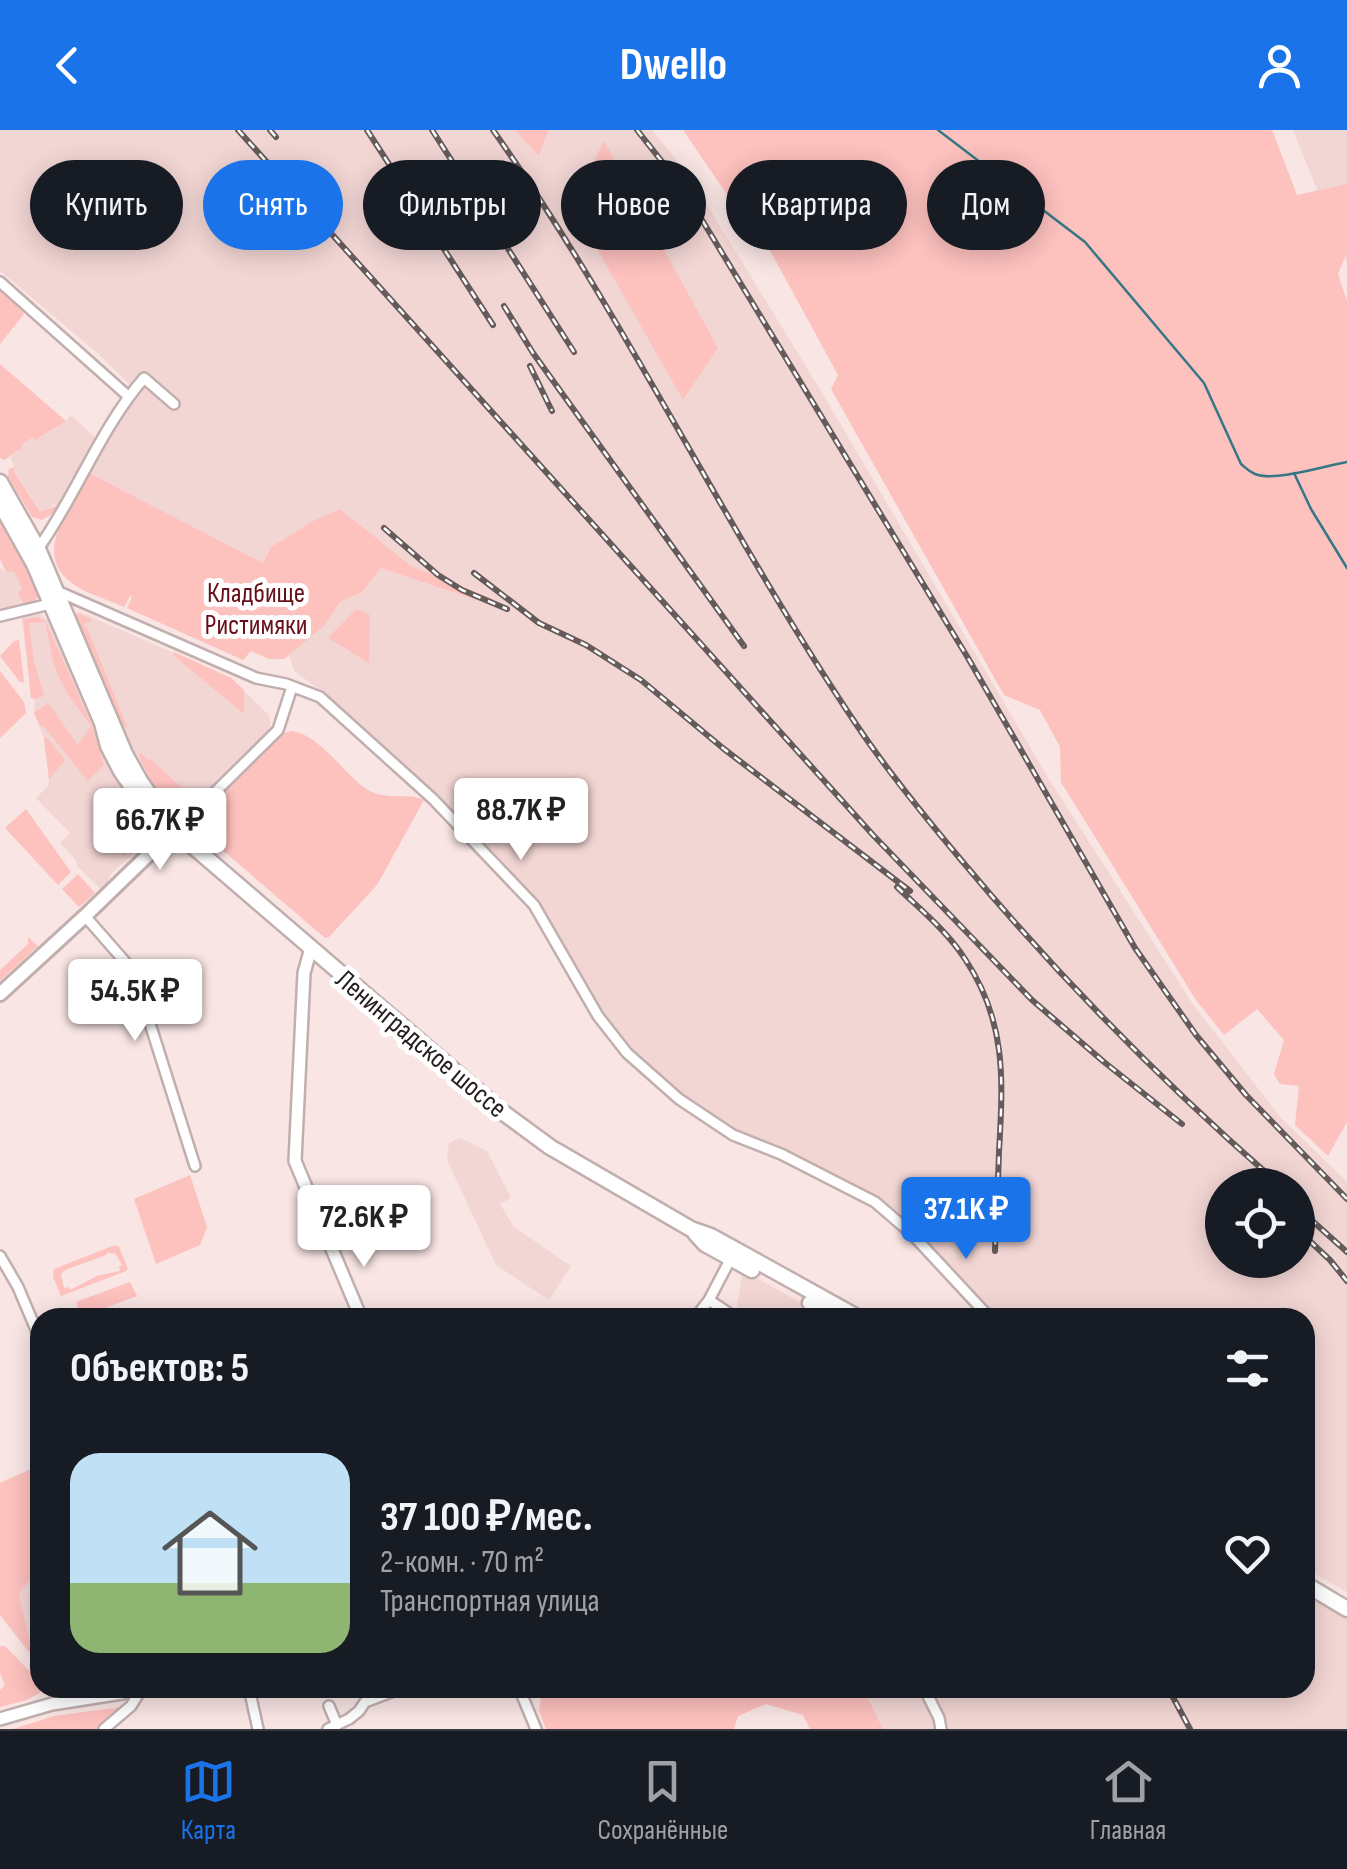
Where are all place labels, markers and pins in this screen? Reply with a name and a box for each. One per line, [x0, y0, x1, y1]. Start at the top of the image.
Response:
pin: 88.7K ₽ [429, 778, 613, 863]
pin: 66.7K ₽ [68, 788, 252, 873]
pin: 54.5K ₽ [43, 959, 227, 1044]
pin: 37.1K ₽ [874, 1177, 1058, 1262]
pin: 72.6K ₽ [272, 1185, 456, 1270]

